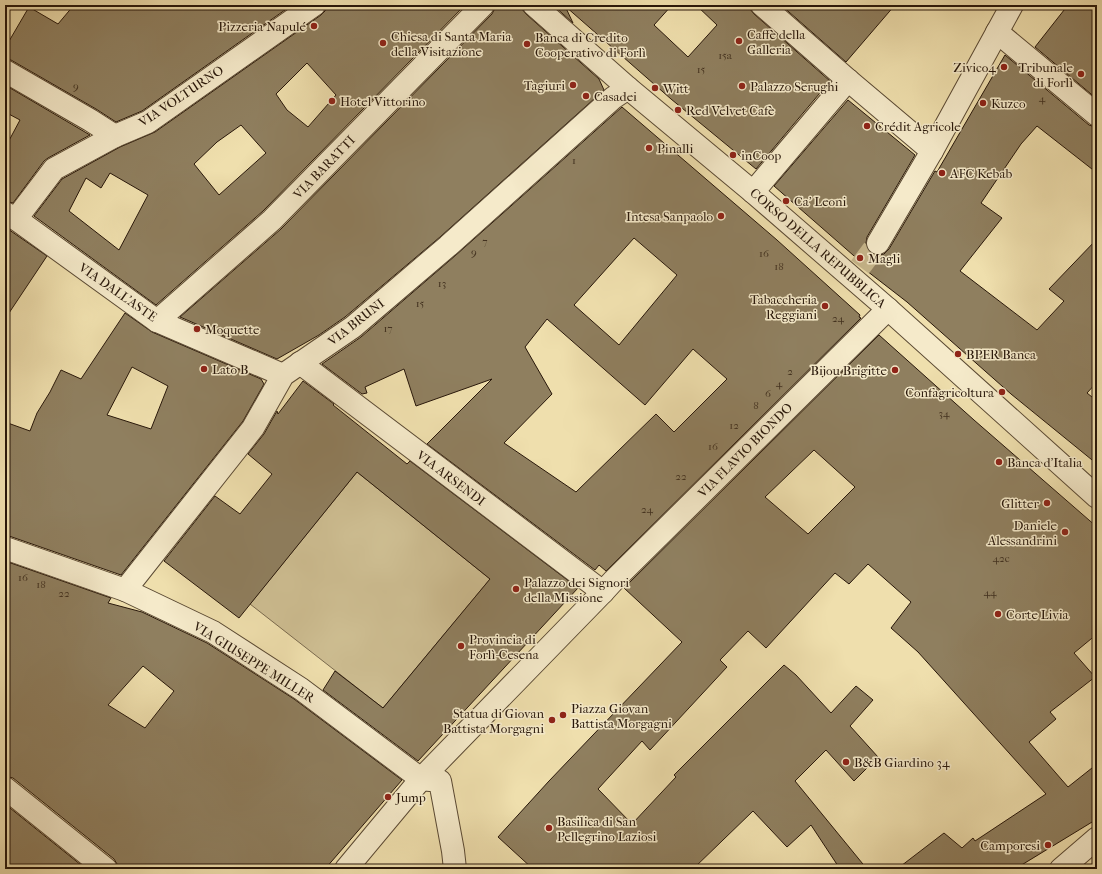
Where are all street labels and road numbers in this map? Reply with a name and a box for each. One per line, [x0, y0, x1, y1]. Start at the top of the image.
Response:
street label: VIA VOLTURNO [135, 62, 226, 130]
street label: VIA BARATTI [289, 132, 358, 202]
street label: CORSO DELLA REPUBBLICA [747, 185, 889, 311]
street label: VIA DALL'ASTE [75, 259, 160, 324]
street label: VIA BRUNI [324, 295, 387, 349]
street label: VIA FLAVIO BIONDO [694, 400, 795, 501]
street label: VIA ARSENDI [413, 447, 488, 509]
street label: VIA GIUSEPPE MILLER [190, 618, 318, 706]

